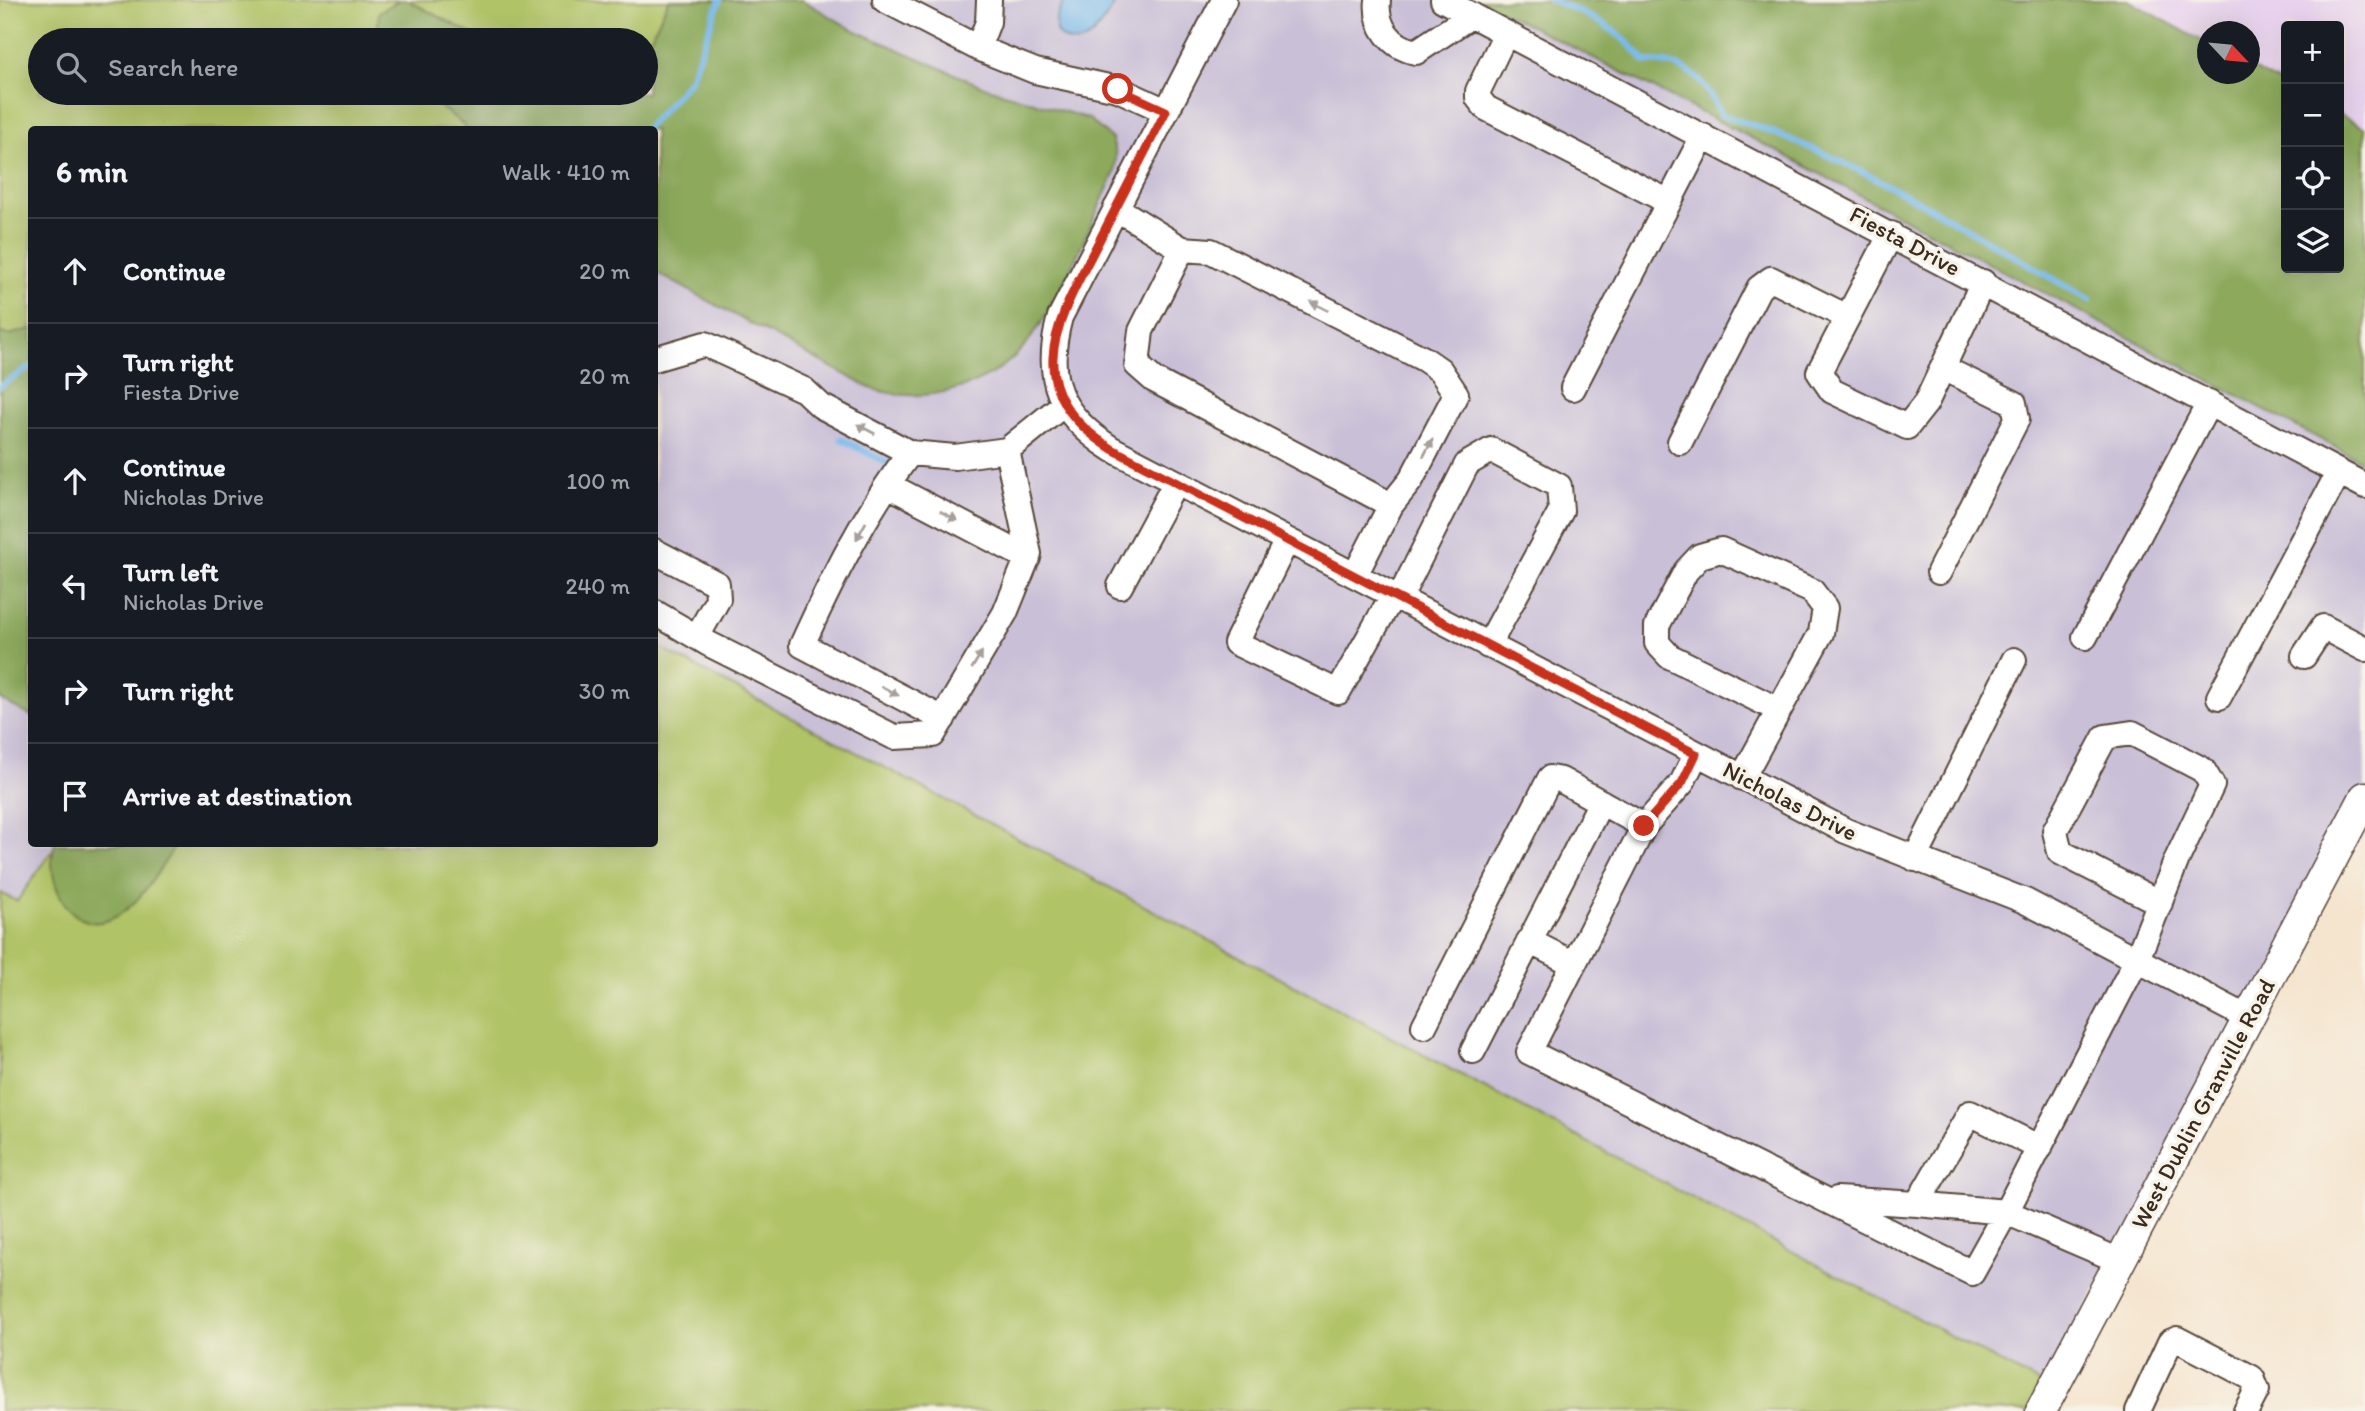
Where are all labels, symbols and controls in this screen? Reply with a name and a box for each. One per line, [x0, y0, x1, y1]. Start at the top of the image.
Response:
north arrow [2197, 21, 2260, 84]
map controls [2281, 21, 2344, 273]
button: + [2281, 21, 2344, 84]
search box [28, 28, 658, 105]
icon: search [52, 48, 90, 86]
text: Search here [108, 51, 238, 83]
route start [1102, 73, 1133, 104]
button: − [2281, 84, 2344, 147]
button: locate [2281, 147, 2344, 210]
text: 6 min [56, 153, 128, 190]
text: Walk · 410 m [502, 158, 630, 186]
street label: Fiesta Drive [1845, 199, 1966, 282]
button: layers [2281, 210, 2344, 273]
icon: ahead [56, 252, 94, 290]
text: Continue [123, 255, 226, 287]
text: 20 m [579, 257, 630, 285]
one-way arrow [1309, 300, 1329, 311]
text: Turn right [123, 346, 234, 378]
icon: right [56, 357, 94, 395]
text: 20 m [579, 362, 630, 390]
text: Fiesta Drive [123, 378, 239, 406]
one-way arrow [855, 424, 875, 436]
one-way arrow [1422, 438, 1433, 458]
text: Continue [123, 451, 226, 483]
icon: ahead [56, 462, 94, 500]
text: 100 m [566, 467, 630, 495]
text: Nicholas Drive [123, 483, 264, 511]
one-way arrow [939, 510, 959, 522]
one-way arrow [855, 521, 867, 541]
text: Turn left [123, 556, 219, 588]
icon: left [56, 567, 94, 605]
text: 240 m [565, 572, 630, 600]
text: Nicholas Drive [123, 588, 264, 616]
one-way arrow [971, 651, 984, 670]
icon: right [56, 672, 94, 710]
text: Turn right [123, 675, 234, 707]
text: 30 m [579, 677, 630, 705]
one-way arrow [880, 686, 900, 697]
street label: Nicholas Drive [1718, 754, 1862, 847]
icon: arrive [56, 777, 94, 815]
text: Arrive at destination [123, 780, 352, 812]
route end [1628, 810, 1659, 841]
street label: West Dublin Granville Road [2124, 973, 2281, 1234]

